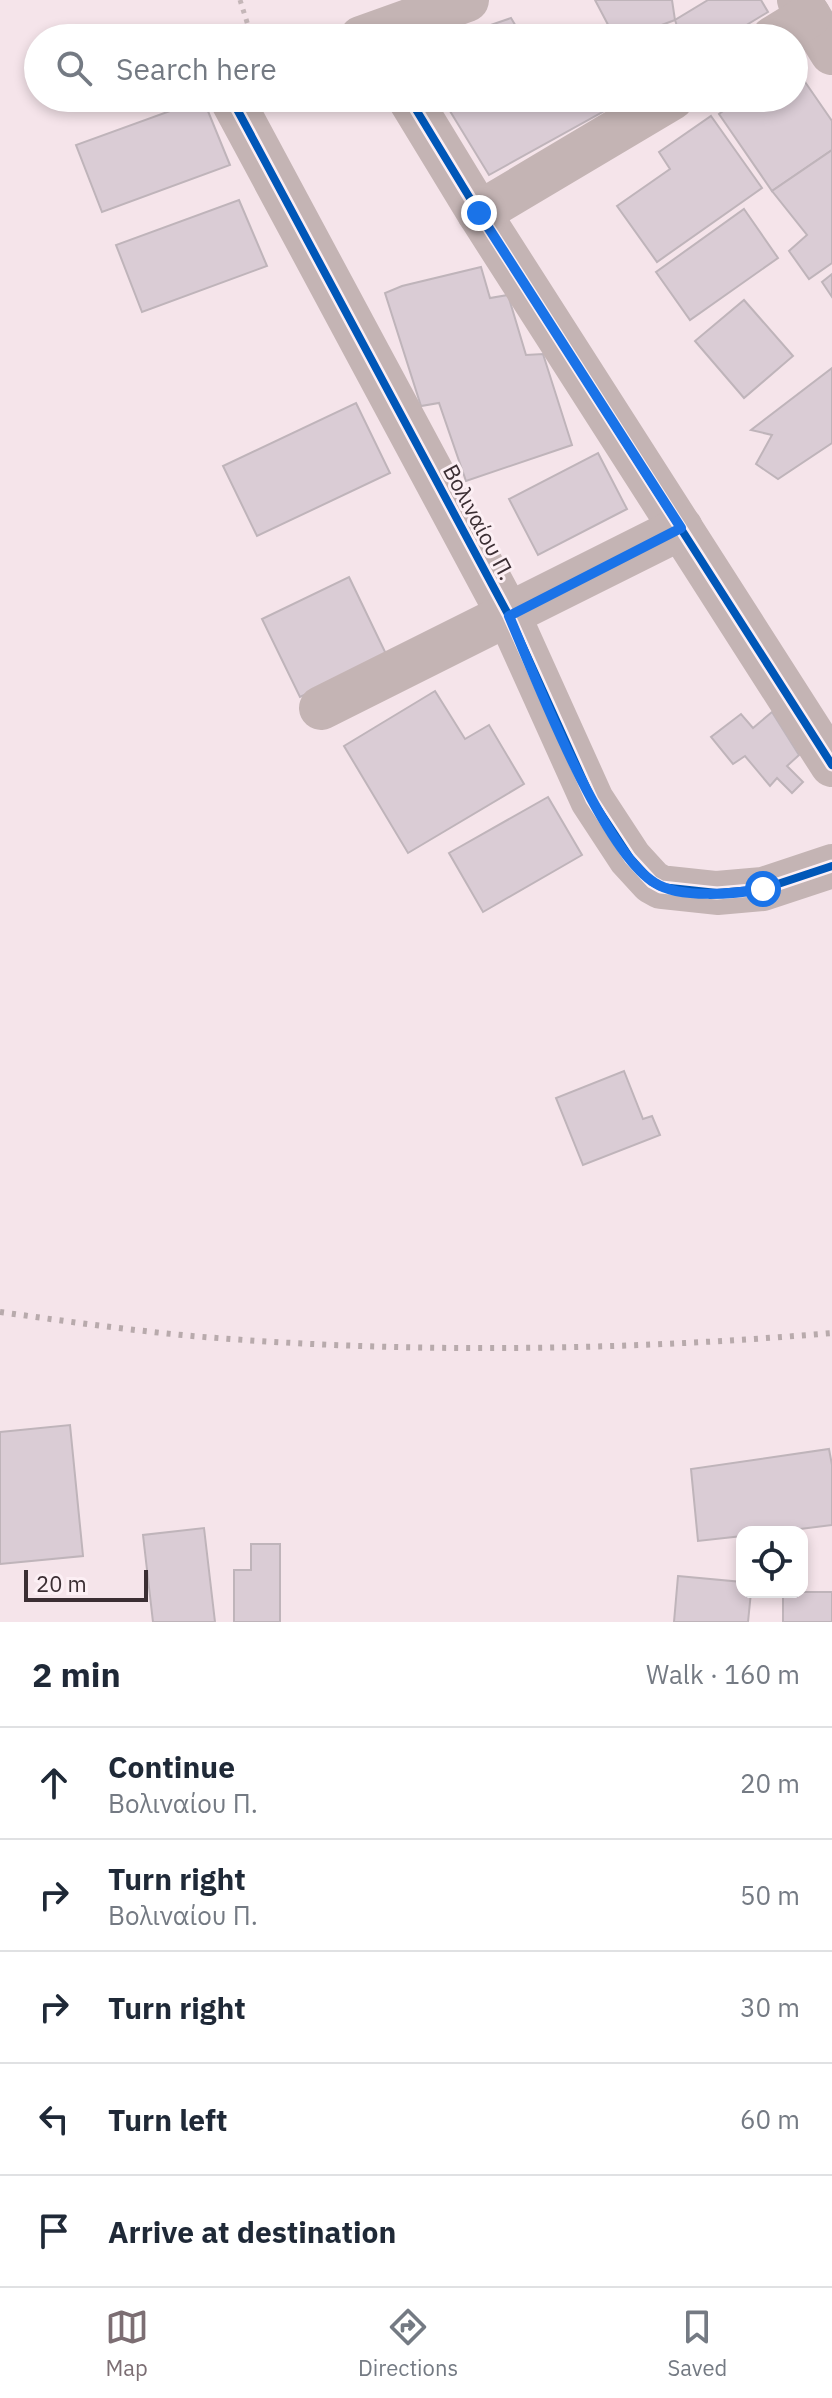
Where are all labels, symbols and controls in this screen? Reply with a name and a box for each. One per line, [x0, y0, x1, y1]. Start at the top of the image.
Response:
search box [24, 24, 808, 112]
icon: search [52, 46, 96, 90]
text: Search here [116, 49, 277, 88]
route end [461, 195, 497, 231]
street label: Βολιναίου Π. [437, 459, 522, 585]
route start [745, 871, 781, 907]
map controls [736, 1526, 808, 1598]
button: locate [736, 1526, 808, 1598]
scale bar [24, 1566, 148, 1602]
text: 20 m [36, 1569, 87, 1598]
text: 2 min [32, 1652, 121, 1696]
text: Walk · 160 m [646, 1657, 800, 1691]
text: Continue [108, 1747, 235, 1786]
icon: ahead [32, 1761, 76, 1805]
text: 20 m [740, 1766, 800, 1800]
text: Βολιναίου Π. [108, 1786, 258, 1820]
text: Turn right [108, 1859, 246, 1898]
icon: right [32, 1873, 76, 1917]
text: 50 m [740, 1878, 800, 1912]
text: Βολιναίου Π. [108, 1898, 258, 1932]
icon: right [32, 1985, 76, 2029]
text: Turn right [108, 1988, 246, 2027]
text: 30 m [740, 1990, 800, 2024]
icon: left [32, 2097, 76, 2141]
text: Turn left [108, 2100, 227, 2139]
text: 60 m [740, 2102, 800, 2136]
icon: arrive [32, 2209, 76, 2253]
text: Arrive at destination [108, 2212, 396, 2251]
tab: Map [105, 2305, 149, 2382]
tab: Directions [358, 2305, 458, 2382]
tab: Saved [667, 2305, 727, 2382]

